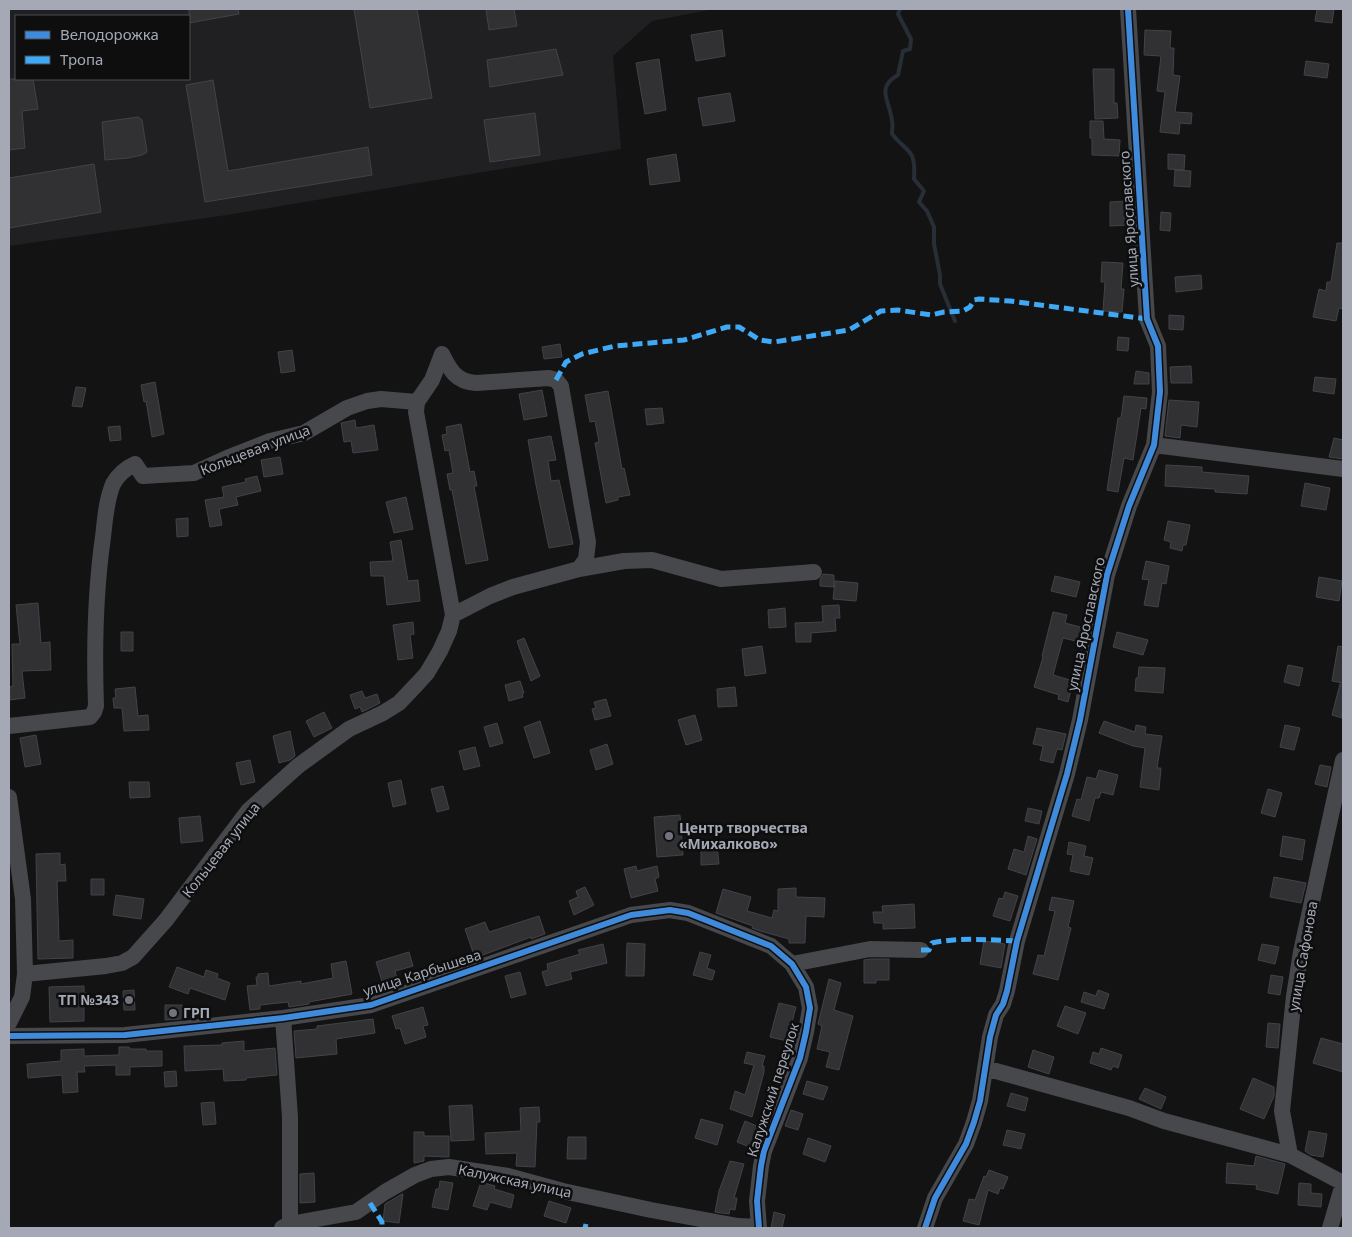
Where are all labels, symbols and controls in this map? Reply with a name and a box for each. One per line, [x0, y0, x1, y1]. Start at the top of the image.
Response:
legend [15, 15, 190, 80]
text: Велодорожка [60, 24, 159, 44]
text: Тропа [60, 49, 103, 69]
street label: улица Ярославского [1114, 150, 1143, 288]
street label: Кольцевая улица [197, 420, 312, 479]
street label: улица Ярославского [1062, 555, 1109, 693]
street label: Кольцевая улица [177, 798, 264, 901]
place label: Центр творчества «Михалково» [679, 818, 808, 853]
marker: Центр творчества «Михалково» [663, 830, 675, 842]
street label: улица Сафонова [1283, 899, 1322, 1012]
street label: улица Карбышева [360, 944, 483, 1001]
place label: ТП №343 [58, 990, 119, 1009]
marker: ТП №343 [123, 994, 135, 1006]
place label: ГРП [183, 1003, 210, 1022]
marker: ГРП [167, 1007, 179, 1019]
street label: Калужский переулок [742, 1020, 803, 1159]
street label: Калужская улица [457, 1159, 573, 1202]

